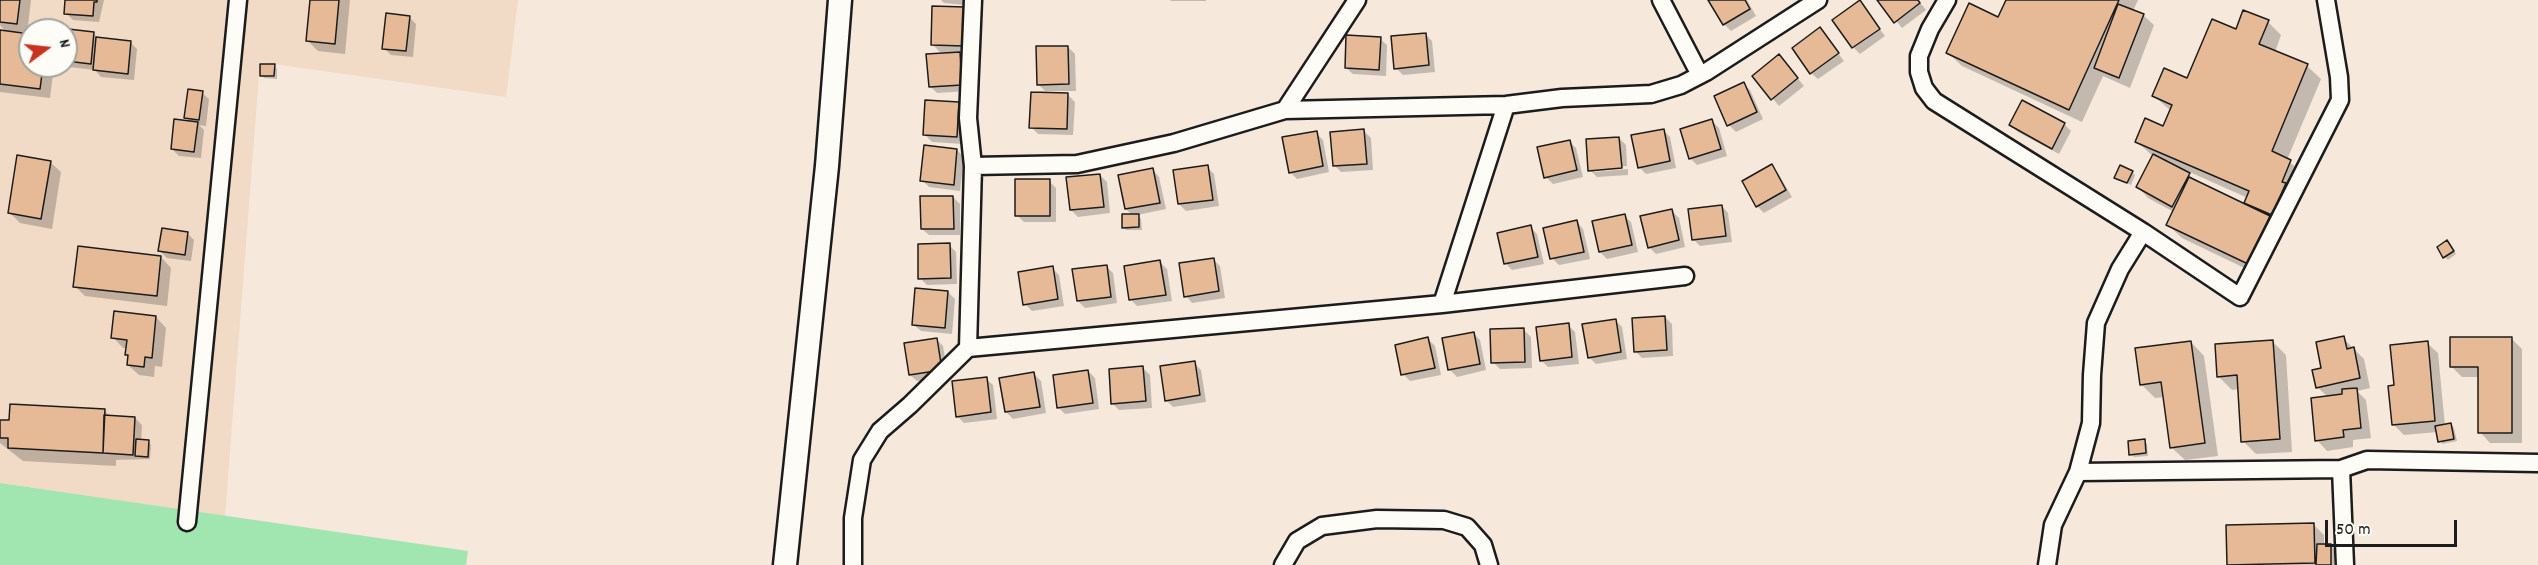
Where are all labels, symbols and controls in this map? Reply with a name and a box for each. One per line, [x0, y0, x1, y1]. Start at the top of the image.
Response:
north arrow [18, 18, 78, 78]
text: N [52, 37, 76, 51]
scale bar [2328, 508, 2460, 546]
text: 50 m [2336, 518, 2371, 543]

